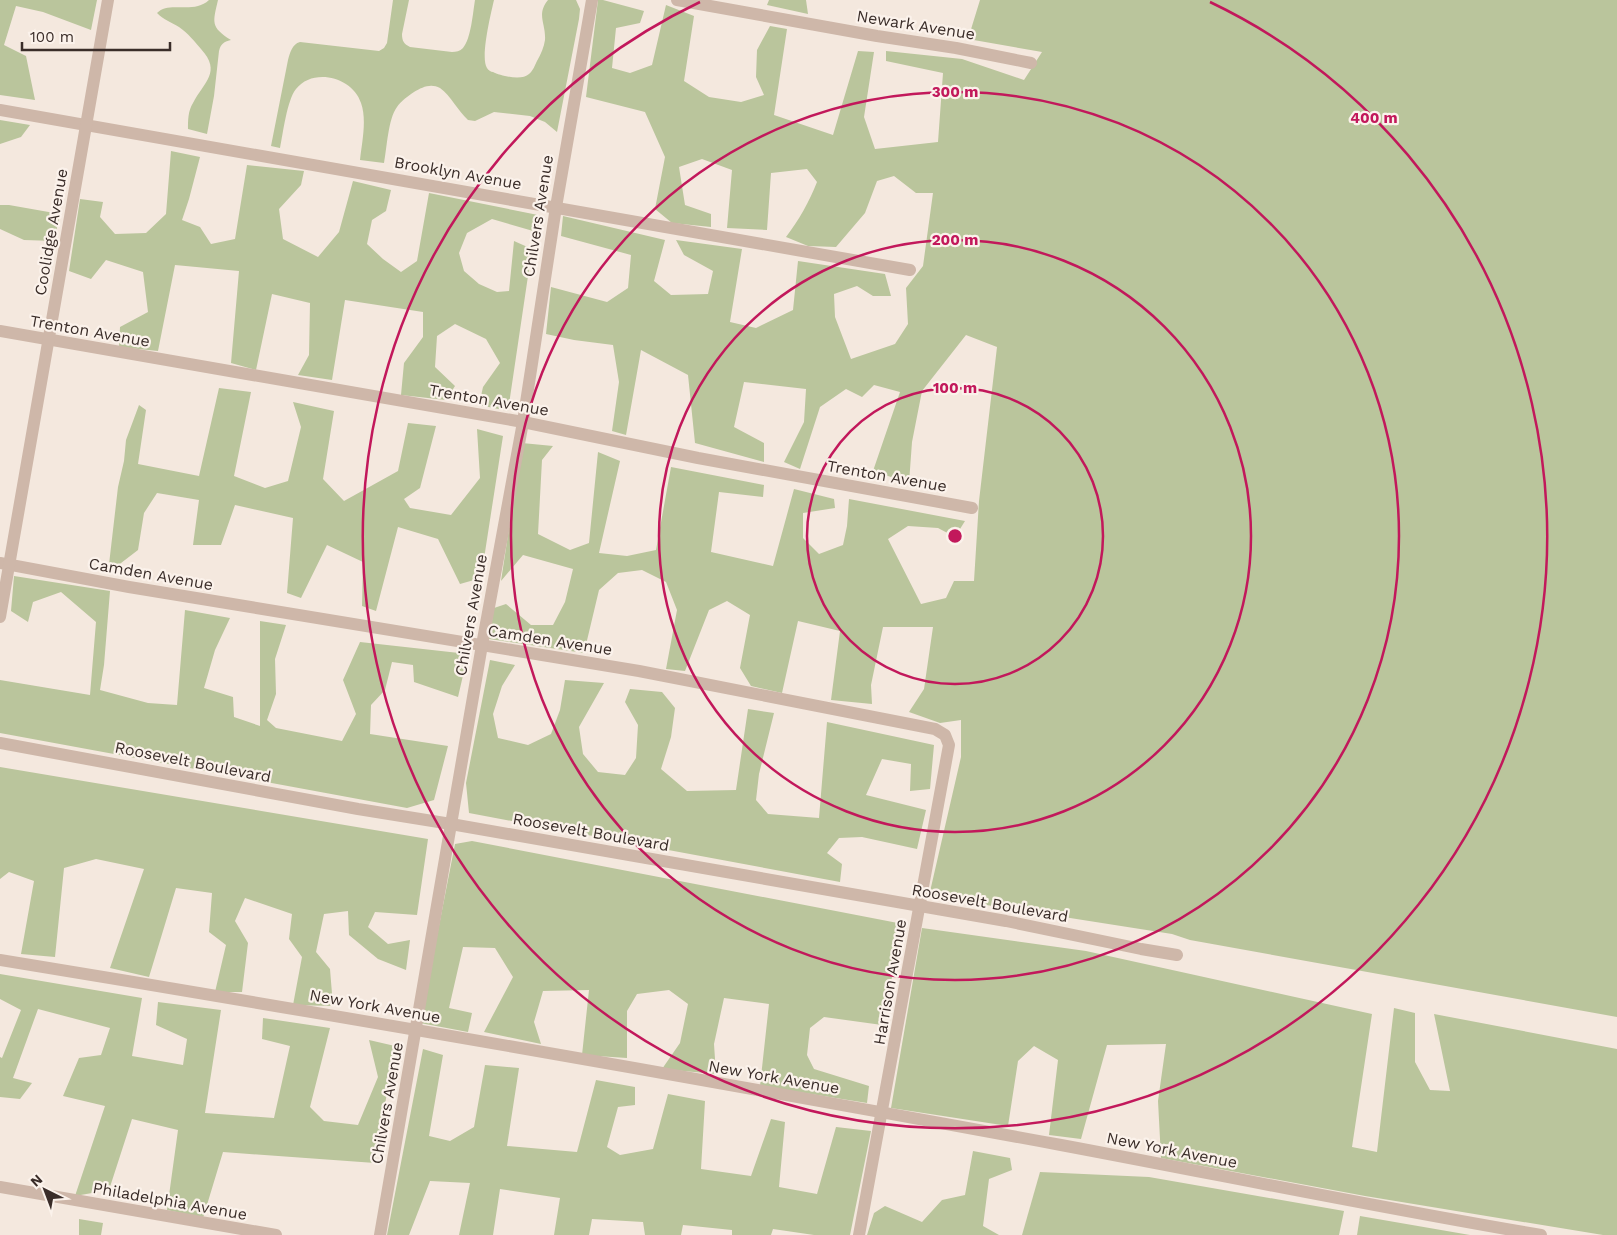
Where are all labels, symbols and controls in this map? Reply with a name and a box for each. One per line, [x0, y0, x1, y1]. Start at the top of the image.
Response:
street label: Newark Avenue [855, 6, 977, 44]
scale bar [22, 20, 170, 52]
text: 100 m [30, 28, 74, 46]
text: 300 m [932, 83, 978, 101]
text: 400 m [1350, 109, 1398, 127]
street label: Brooklyn Avenue [393, 152, 523, 194]
street label: Chilvers Avenue [519, 154, 557, 278]
street label: Coolidge Avenue [30, 167, 72, 297]
text: 200 m [932, 231, 978, 249]
street label: Trenton Avenue [29, 311, 151, 351]
text: 100 m [933, 379, 977, 397]
street label: Trenton Avenue [428, 380, 550, 420]
street label: Trenton Avenue [826, 456, 948, 496]
centre of rings [946, 527, 964, 545]
street label: Chilvers Avenue [451, 553, 491, 677]
street label: Camden Avenue [87, 554, 215, 594]
street label: Camden Avenue [486, 621, 614, 659]
street label: Roosevelt Boulevard [113, 738, 273, 786]
street label: Roosevelt Boulevard [511, 809, 671, 855]
street label: Roosevelt Boulevard [910, 880, 1070, 926]
street label: Harrison Avenue [870, 918, 910, 1046]
street label: New York Avenue [308, 985, 442, 1027]
street label: Chilvers Avenue [367, 1041, 407, 1165]
street label: New York Avenue [707, 1056, 841, 1098]
street label: New York Avenue [1105, 1128, 1239, 1172]
north arrow [20, 1165, 70, 1215]
text: N [27, 1171, 46, 1190]
street label: Philadelphia Avenue [91, 1178, 249, 1224]

